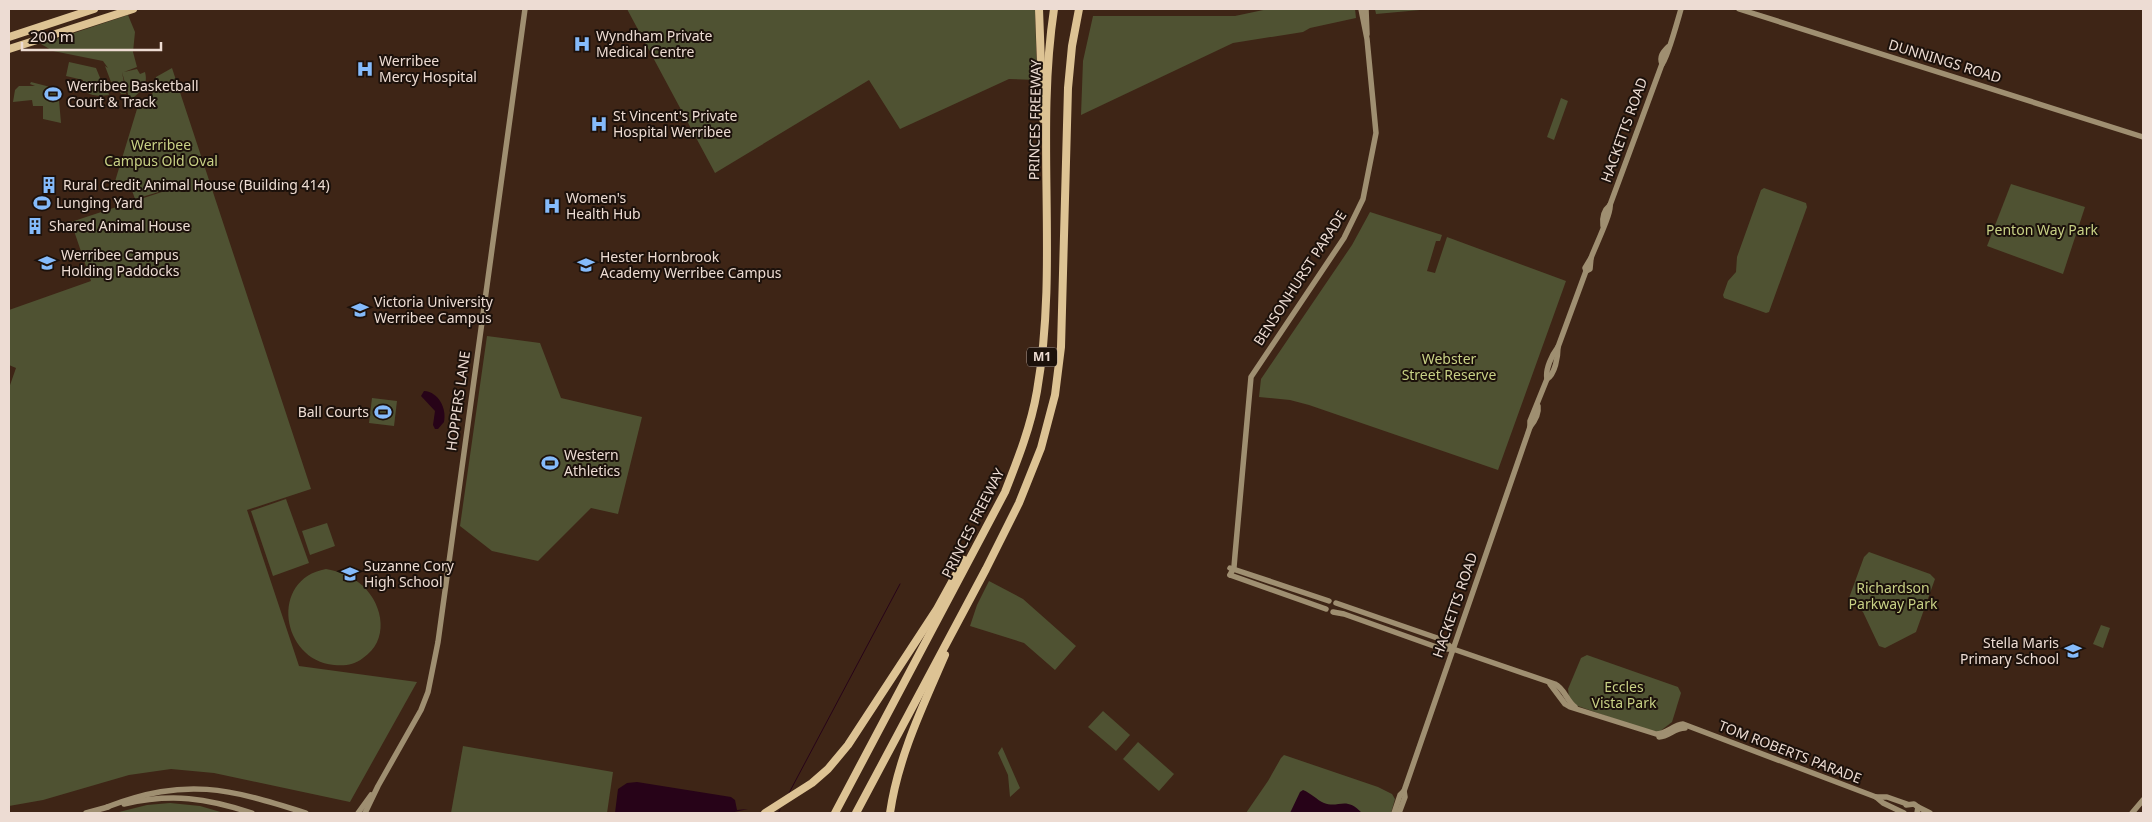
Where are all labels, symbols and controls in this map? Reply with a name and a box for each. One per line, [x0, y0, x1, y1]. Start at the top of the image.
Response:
scale bar [22, 20, 161, 52]
text: 200 m [30, 26, 74, 46]
place label: Wyndham Private Medical Centre [596, 26, 713, 61]
hospital icon: Wyndham Private Medical Centre [572, 34, 592, 54]
street label: DUNNINGS ROAD [1886, 34, 2004, 87]
place label: Werribee Mercy Hospital [379, 51, 477, 86]
hospital icon: Werribee Mercy Hospital [355, 59, 375, 79]
street label: PRINCES FREEWAY [1024, 59, 1045, 180]
street label: HACKETTS ROAD [1596, 75, 1651, 185]
place label: Werribee Basketball Court & Track [67, 76, 199, 111]
sports icon: Werribee Basketball Court & Track [43, 84, 63, 104]
place label: St Vincent's Private Hospital Werribee [613, 106, 738, 141]
hospital icon: St Vincent's Private Hospital Werribee [589, 114, 609, 134]
park label: Werribee Campus Old Oval [104, 135, 218, 170]
building icon: Rural Credit Animal House (Building 414) [39, 175, 59, 195]
place label: Rural Credit Animal House (Building 414) [63, 175, 330, 194]
place label: Women's Health Hub [566, 188, 641, 223]
sports icon: Lunging Yard [32, 193, 52, 213]
place label: Lunging Yard [56, 193, 143, 212]
hospital icon: Women's Health Hub [542, 196, 562, 216]
street label: BENSONHURST PARADE [1249, 206, 1350, 349]
building icon: Shared Animal House [25, 216, 45, 236]
place label: Shared Animal House [49, 216, 190, 235]
park label: Penton Way Park [1986, 220, 2098, 239]
place label: Werribee Campus Holding Paddocks [61, 245, 180, 280]
place label: Hester Hornbrook Academy Werribee Campus [600, 247, 782, 282]
school or university icon: Werribee Campus Holding Paddocks [37, 253, 57, 273]
school or university icon: Hester Hornbrook Academy Werribee Campus [576, 255, 596, 275]
place label: Victoria University Werribee Campus [374, 292, 494, 327]
school or university icon: Victoria University Werribee Campus [350, 300, 370, 320]
road number: M1 [1027, 348, 1057, 367]
park label: Webster Street Reserve [1402, 349, 1496, 384]
street label: HOPPERS LANE [441, 350, 474, 452]
place label: Ball Courts [298, 402, 369, 421]
sports icon: Ball Courts [373, 402, 393, 422]
place label: Western Athletics [564, 445, 621, 480]
sports icon: Western Athletics [540, 453, 560, 473]
street label: PRINCES FREEWAY [937, 465, 1008, 581]
street label: HACKETTS ROAD [1428, 550, 1481, 660]
place label: Suzanne Cory High School [364, 556, 455, 591]
school or university icon: Suzanne Cory High School [340, 564, 360, 584]
park label: Richardson Parkway Park [1849, 578, 1938, 613]
place label: Stella Maris Primary School [1960, 633, 2059, 668]
school or university icon: Stella Maris Primary School [2063, 641, 2083, 661]
park label: Eccles Vista Park [1592, 677, 1657, 712]
street label: TOM ROBERTS PARADE [1716, 716, 1864, 788]

